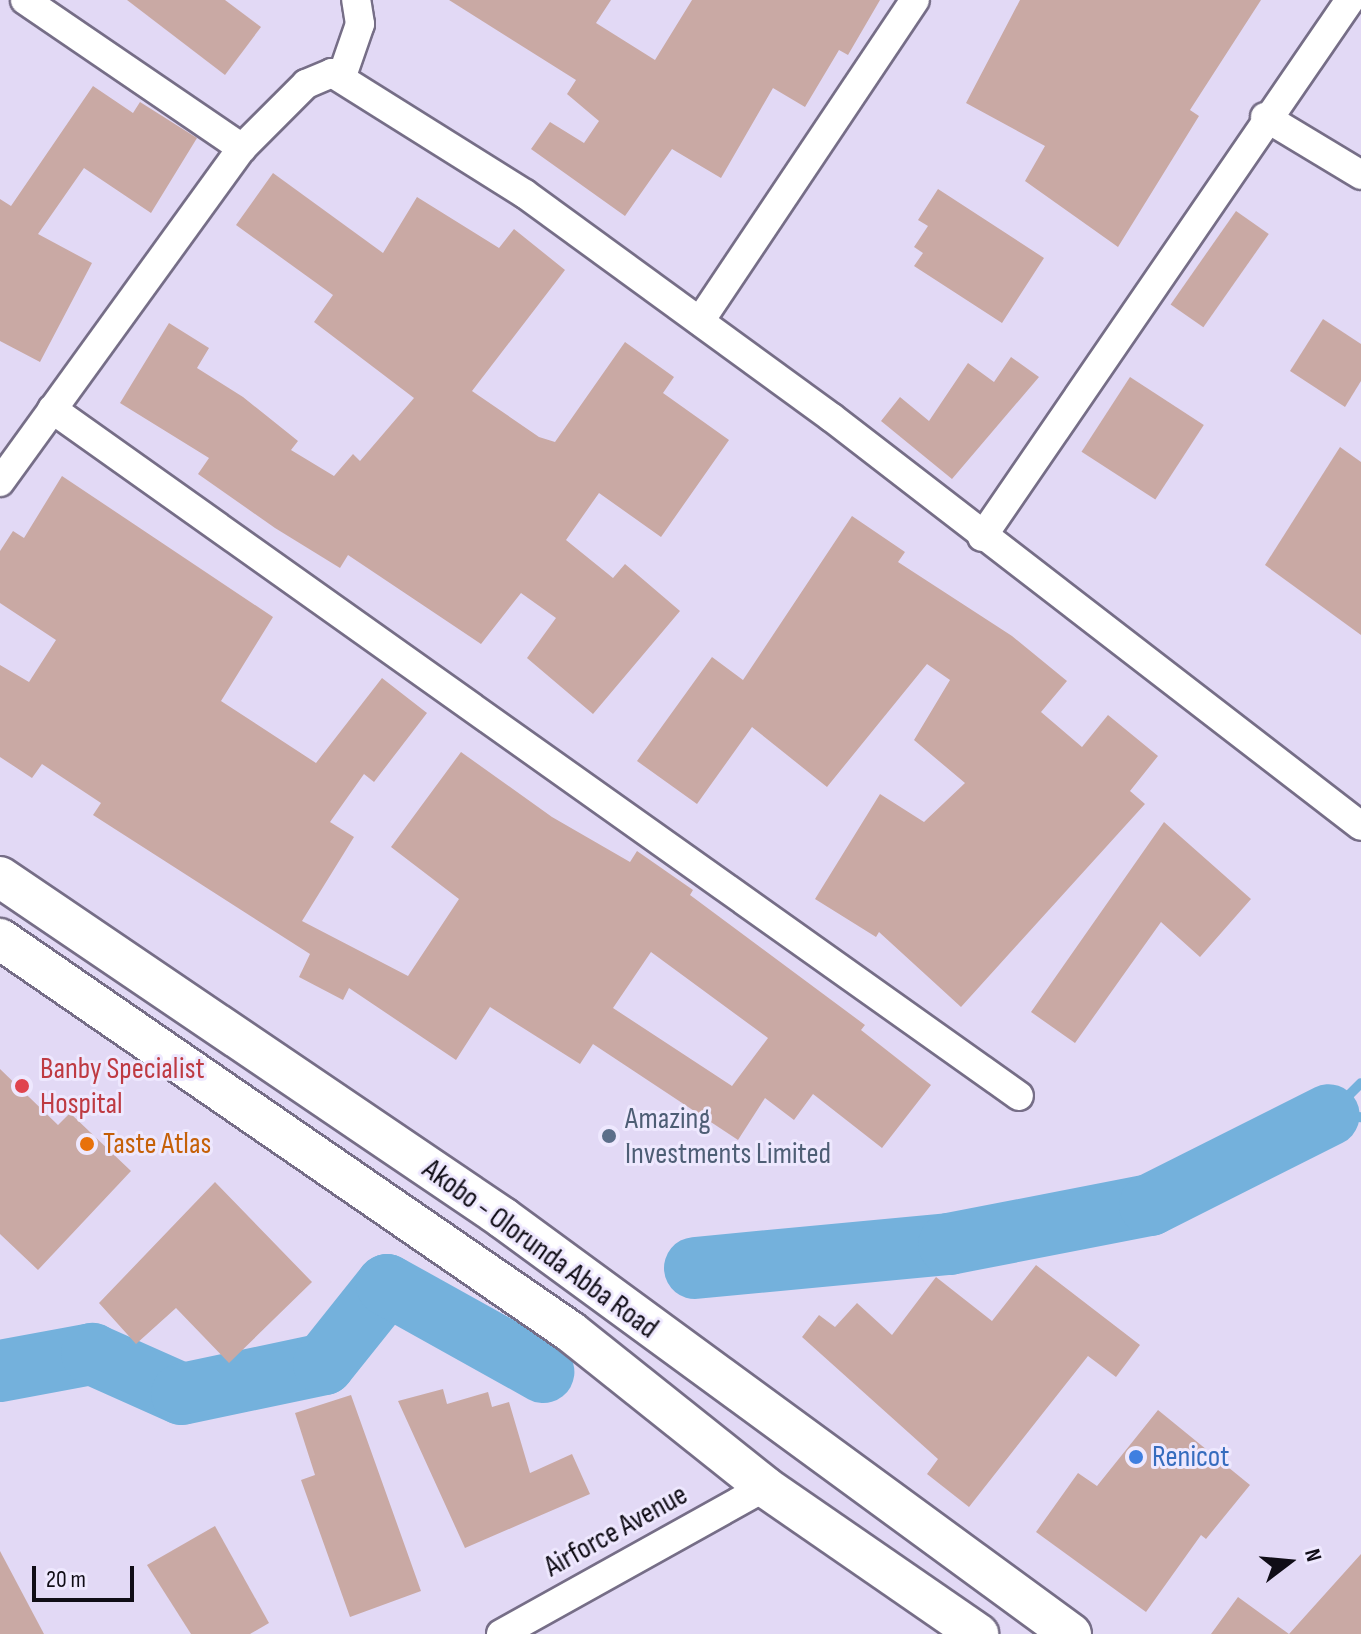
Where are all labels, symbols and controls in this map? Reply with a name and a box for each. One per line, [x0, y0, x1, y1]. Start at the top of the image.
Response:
place label: Banby Specialist Hospital [40, 1051, 205, 1122]
marker: Banby Specialist Hospital [11, 1075, 33, 1097]
place label: Amazing Investments Limited [625, 1101, 831, 1172]
place label: Taste Atlas [103, 1126, 211, 1162]
marker: Amazing Investments Limited [600, 1127, 618, 1145]
marker: Taste Atlas [78, 1135, 96, 1153]
street label: Akobo - Olorunda Abba Road [415, 1152, 665, 1346]
place label: Renicot [1152, 1439, 1229, 1475]
marker: Renicot [1127, 1448, 1145, 1466]
street label: Airforce Avenue [538, 1477, 694, 1585]
north arrow [1249, 1522, 1329, 1602]
text: N [1298, 1546, 1327, 1565]
scale bar [36, 1550, 138, 1600]
text: 20 m [46, 1565, 86, 1594]

